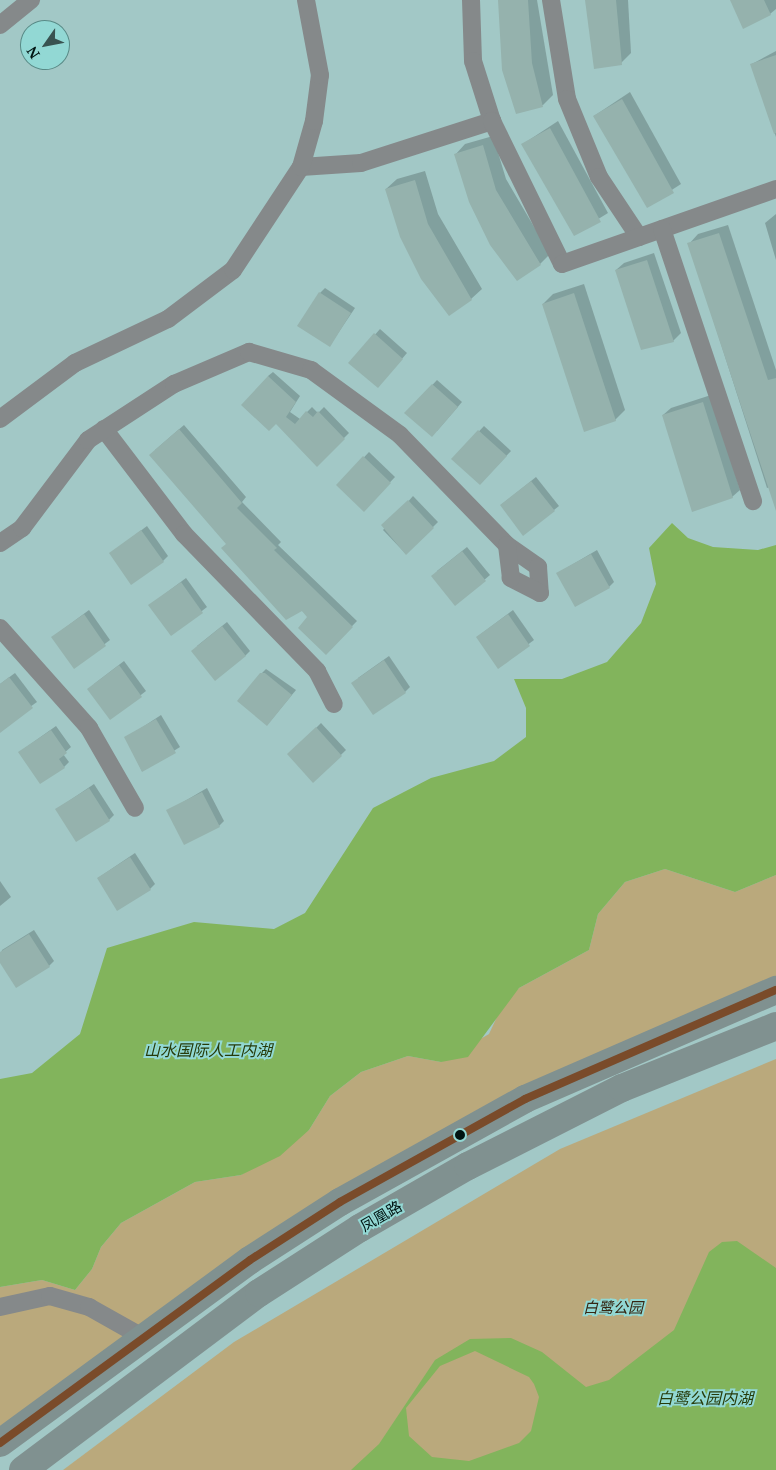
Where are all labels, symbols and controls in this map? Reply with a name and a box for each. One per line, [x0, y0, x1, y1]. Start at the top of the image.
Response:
north arrow [20, 20, 70, 70]
text: N [22, 43, 44, 63]
water label: 山水国际人工内湖 [144, 1040, 272, 1060]
unlabelled marker [455, 1130, 465, 1140]
street label: 凤凰路 [357, 1197, 405, 1235]
park label: 白鹭公园 [583, 1299, 643, 1317]
water label: 白鹭公园内湖 [657, 1388, 753, 1408]

